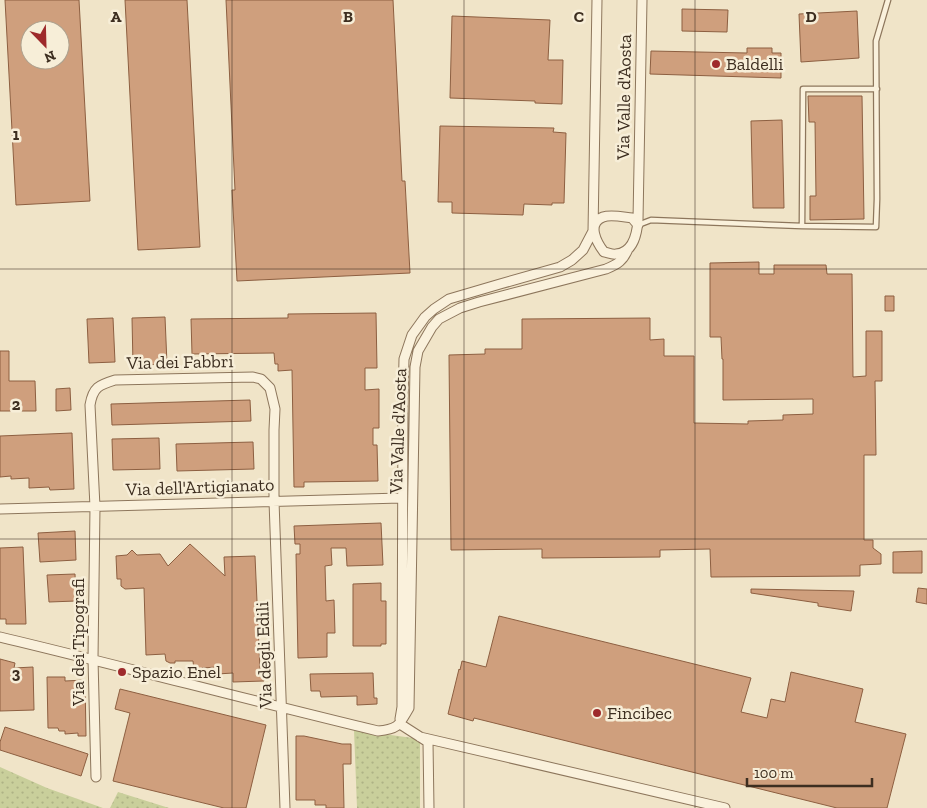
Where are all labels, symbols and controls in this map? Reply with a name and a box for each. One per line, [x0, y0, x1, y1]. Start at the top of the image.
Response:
text: A [111, 7, 122, 26]
text: B [343, 7, 353, 26]
text: C [574, 7, 584, 26]
text: D [805, 7, 817, 26]
north arrow [20, 20, 70, 70]
street label: Via Valle d'Aosta [612, 34, 636, 161]
text: N [41, 47, 58, 67]
place label: Baldelli [726, 53, 783, 75]
marker: Baldelli [710, 58, 722, 70]
text: 1 [13, 125, 20, 144]
street label: Via dei Fabbri [125, 350, 234, 374]
street label: Via Valle d'Aosta [385, 367, 411, 495]
text: 2 [12, 395, 21, 414]
street label: Via dell'Artigianato [124, 473, 275, 501]
street label: Via dei Tipografi [67, 578, 89, 707]
street label: Via degli Edili [251, 601, 277, 710]
place label: Spazio Enel [132, 661, 221, 683]
text: 3 [12, 664, 21, 683]
marker: Spazio Enel [116, 666, 128, 678]
place label: Fincibec [607, 702, 672, 724]
marker: Fincibec [591, 707, 603, 719]
scale bar [747, 756, 872, 788]
text: 100 m [754, 764, 793, 782]

